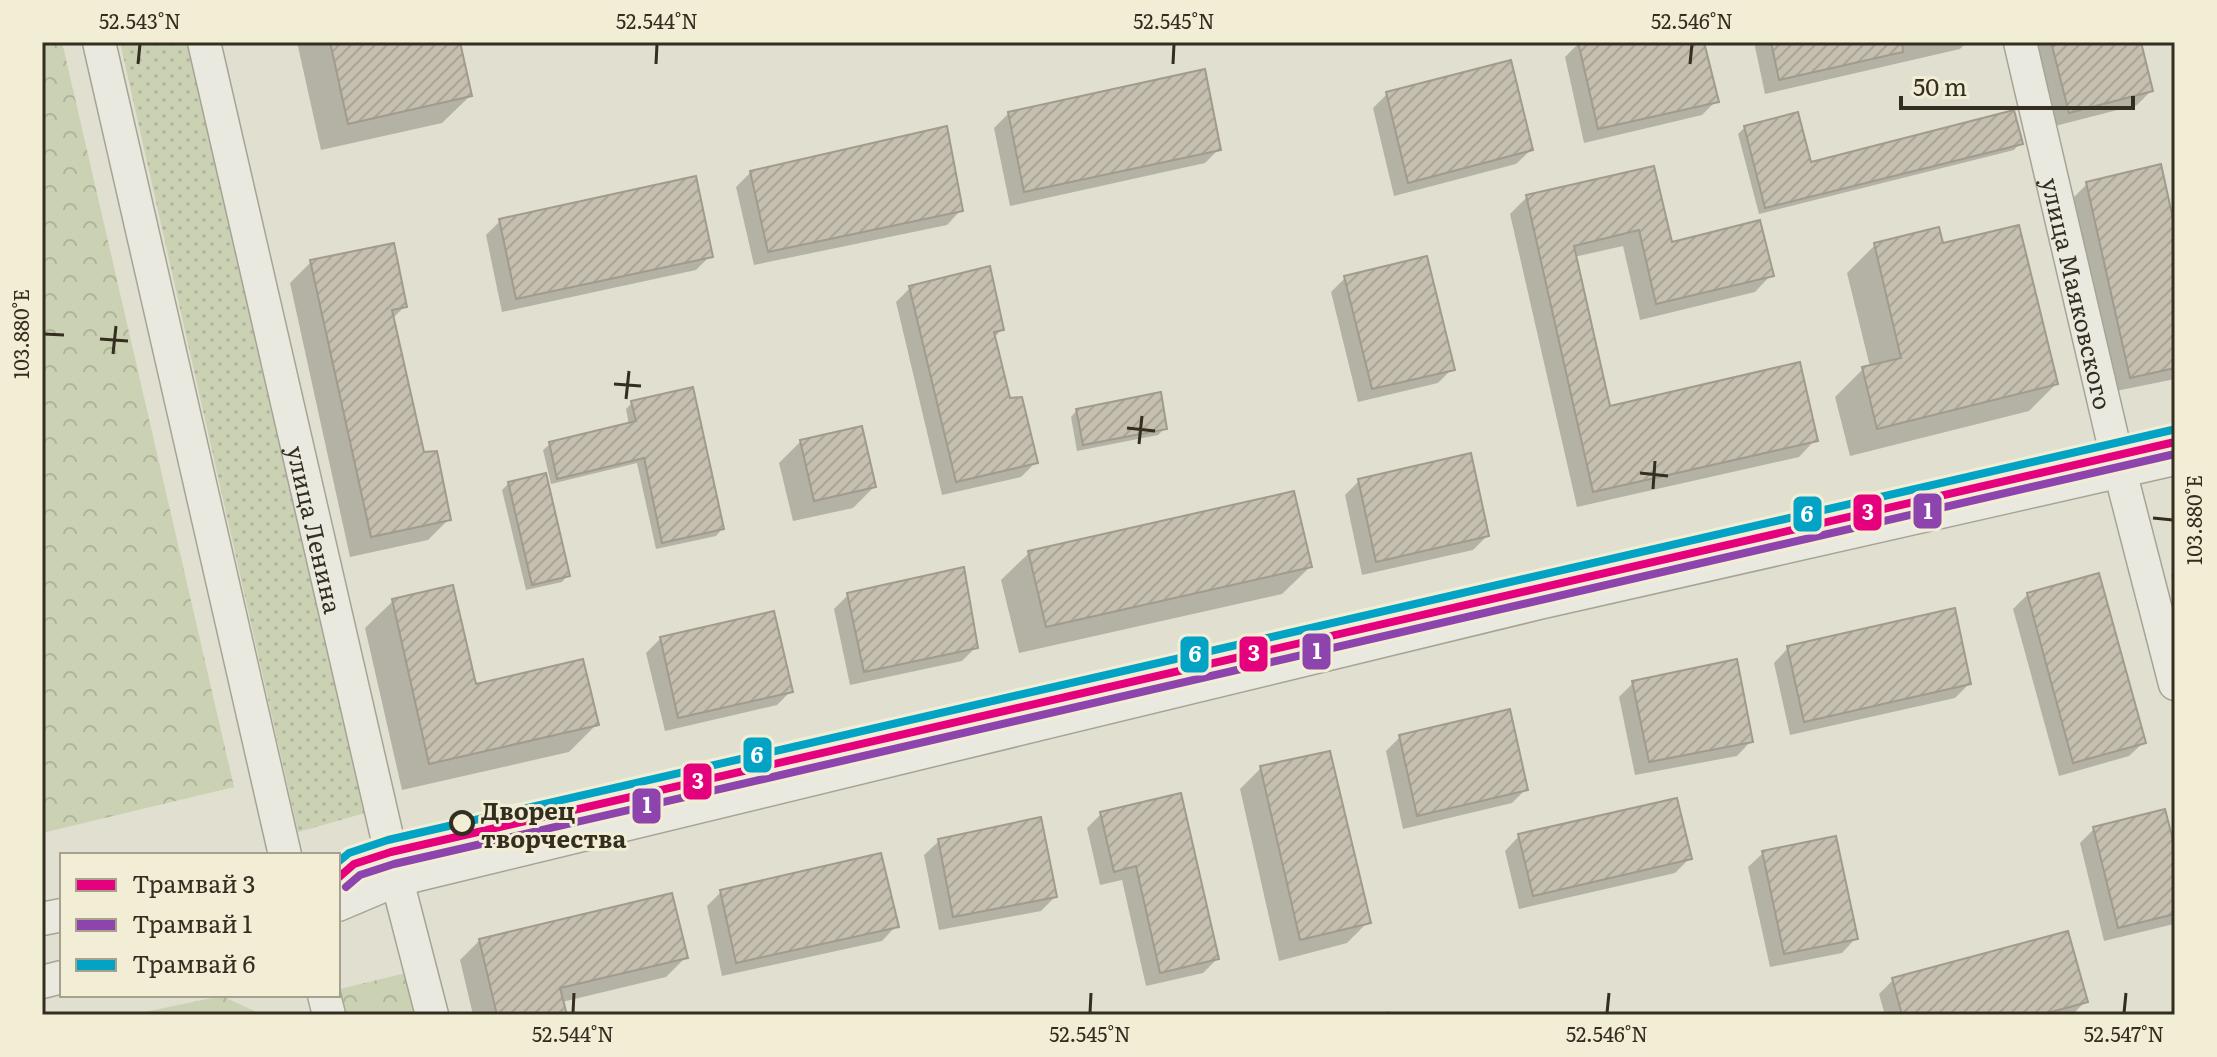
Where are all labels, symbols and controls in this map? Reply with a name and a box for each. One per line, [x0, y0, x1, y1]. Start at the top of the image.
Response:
text: 52.543°N [99, 5, 181, 35]
text: 52.544°N [616, 5, 698, 35]
text: 52.545°N [1133, 5, 1215, 35]
text: 52.546°N [1651, 5, 1733, 35]
scale bar [1901, 60, 2133, 110]
text: 50 m [1913, 68, 1967, 103]
street label: улица Маяковского [2035, 174, 2123, 413]
text: 103.880°E [5, 289, 35, 379]
street label: улица Ленина [280, 442, 353, 617]
text: 103.880°E [2178, 475, 2208, 565]
line badge: 1 [1912, 492, 1943, 530]
line badge: 3 [1852, 493, 1883, 532]
text: 1 [1923, 493, 1933, 526]
text: 3 [1862, 494, 1874, 527]
line badge: 6 [1792, 495, 1823, 533]
text: 6 [1801, 496, 1814, 529]
line badge: 1 [1301, 632, 1332, 671]
text: 1 [1312, 633, 1322, 666]
line badge: 6 [1179, 635, 1210, 674]
line badge: 3 [1238, 635, 1269, 673]
text: 3 [1248, 635, 1260, 668]
text: 6 [1189, 636, 1202, 669]
line badge: 6 [742, 736, 773, 774]
text: 6 [751, 737, 764, 770]
line badge: 3 [682, 762, 713, 801]
text: 3 [692, 763, 704, 796]
line badge: 1 [631, 787, 662, 825]
text: 1 [642, 787, 652, 820]
place label: Дворец творчества [481, 792, 626, 855]
marker: Дворец творчества [450, 811, 474, 835]
legend [60, 853, 340, 997]
text: Трамвай 3 [132, 865, 255, 900]
text: Трамвай 1 [132, 905, 252, 940]
text: Трамвай 6 [132, 945, 255, 980]
text: 52.544°N [532, 1018, 614, 1048]
text: 52.545°N [1049, 1018, 1131, 1048]
text: 52.546°N [1566, 1018, 1648, 1048]
text: 52.547°N [2084, 1018, 2164, 1048]

